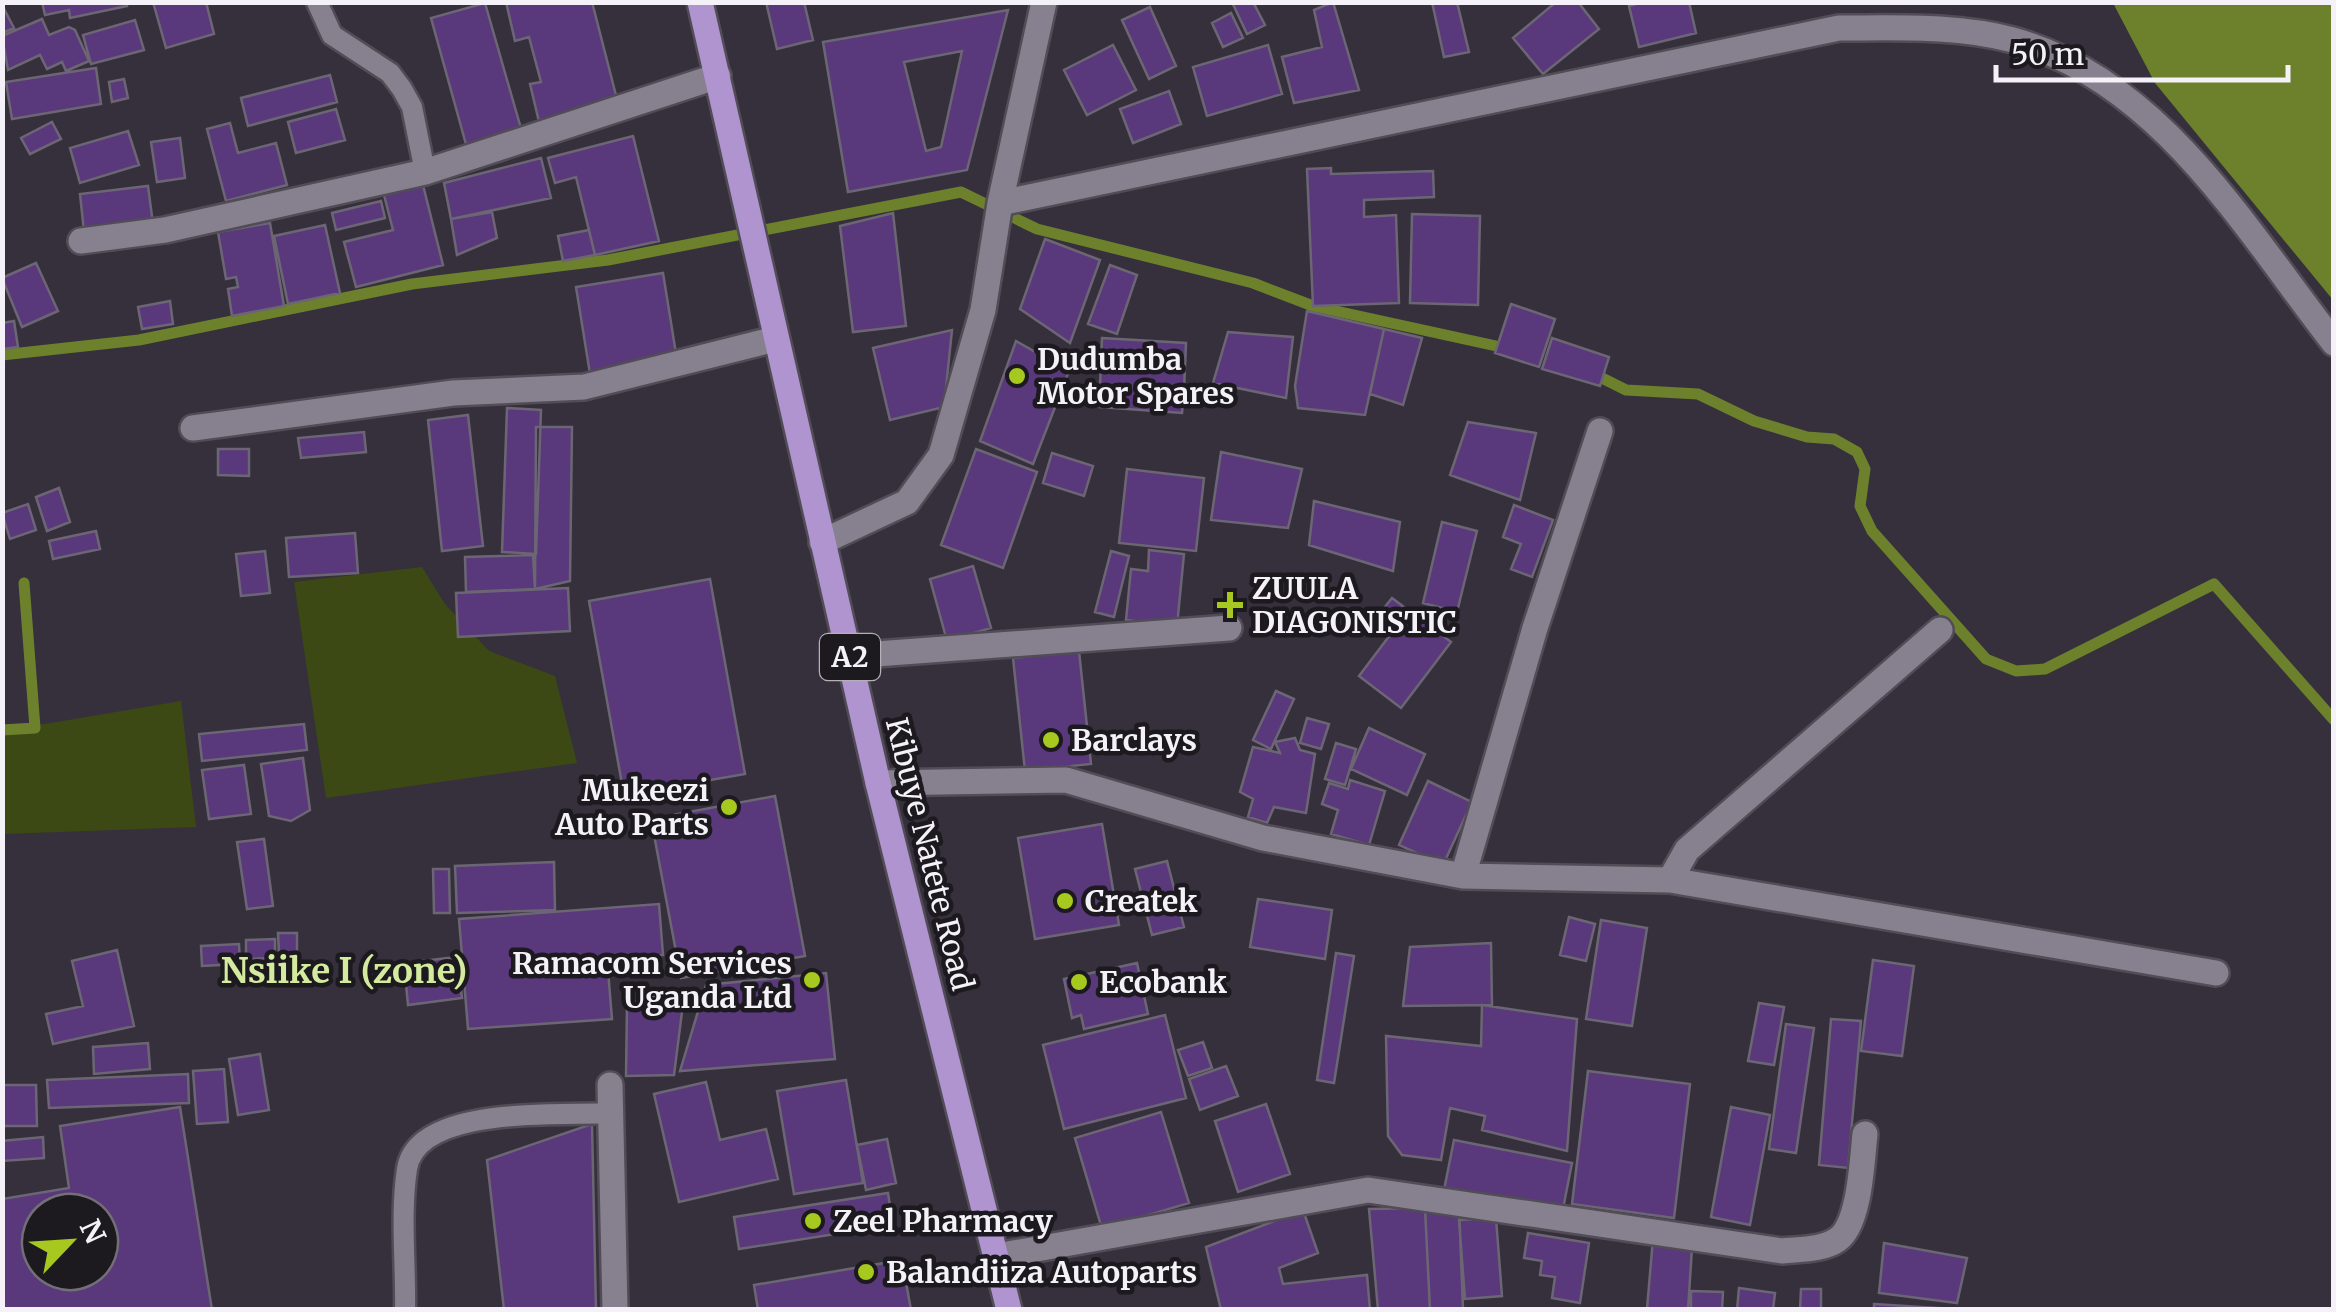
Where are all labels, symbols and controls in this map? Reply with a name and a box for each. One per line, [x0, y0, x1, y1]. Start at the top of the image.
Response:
scale bar [1996, 20, 2288, 82]
text: 50 m [2011, 35, 2084, 73]
place label: Dudumba Motor Spares [1037, 340, 1234, 412]
marker: Dudumba Motor Spares [1006, 365, 1028, 387]
place label: ZUULA DIAGONISTIC [1252, 569, 1457, 641]
marker: ZUULA DIAGONISTIC [1217, 592, 1243, 618]
road number: A2 [820, 634, 880, 680]
street label: Kibuye Natete Road [878, 714, 982, 994]
place label: Barclays [1071, 721, 1197, 759]
marker: Barclays [1040, 729, 1062, 751]
place label: Mukeezi Auto Parts [554, 771, 709, 843]
marker: Mukeezi Auto Parts [718, 796, 740, 818]
place label: Createk [1085, 882, 1198, 920]
marker: Createk [1054, 890, 1076, 912]
place label: Ramacom Services Uganda Ltd [512, 944, 792, 1016]
district label: Nsiike I (zone) [221, 949, 467, 993]
place label: Ecobank [1099, 963, 1227, 1001]
marker: Ramacom Services Uganda Ltd [801, 969, 823, 991]
marker: Ecobank [1068, 971, 1090, 993]
north arrow [20, 1192, 120, 1292]
place label: Zeel Pharmacy [833, 1202, 1053, 1240]
marker: Zeel Pharmacy [802, 1210, 824, 1232]
text: N [72, 1214, 114, 1249]
place label: Balandiiza Autoparts [886, 1253, 1197, 1291]
marker: Balandiiza Autoparts [855, 1261, 877, 1283]

